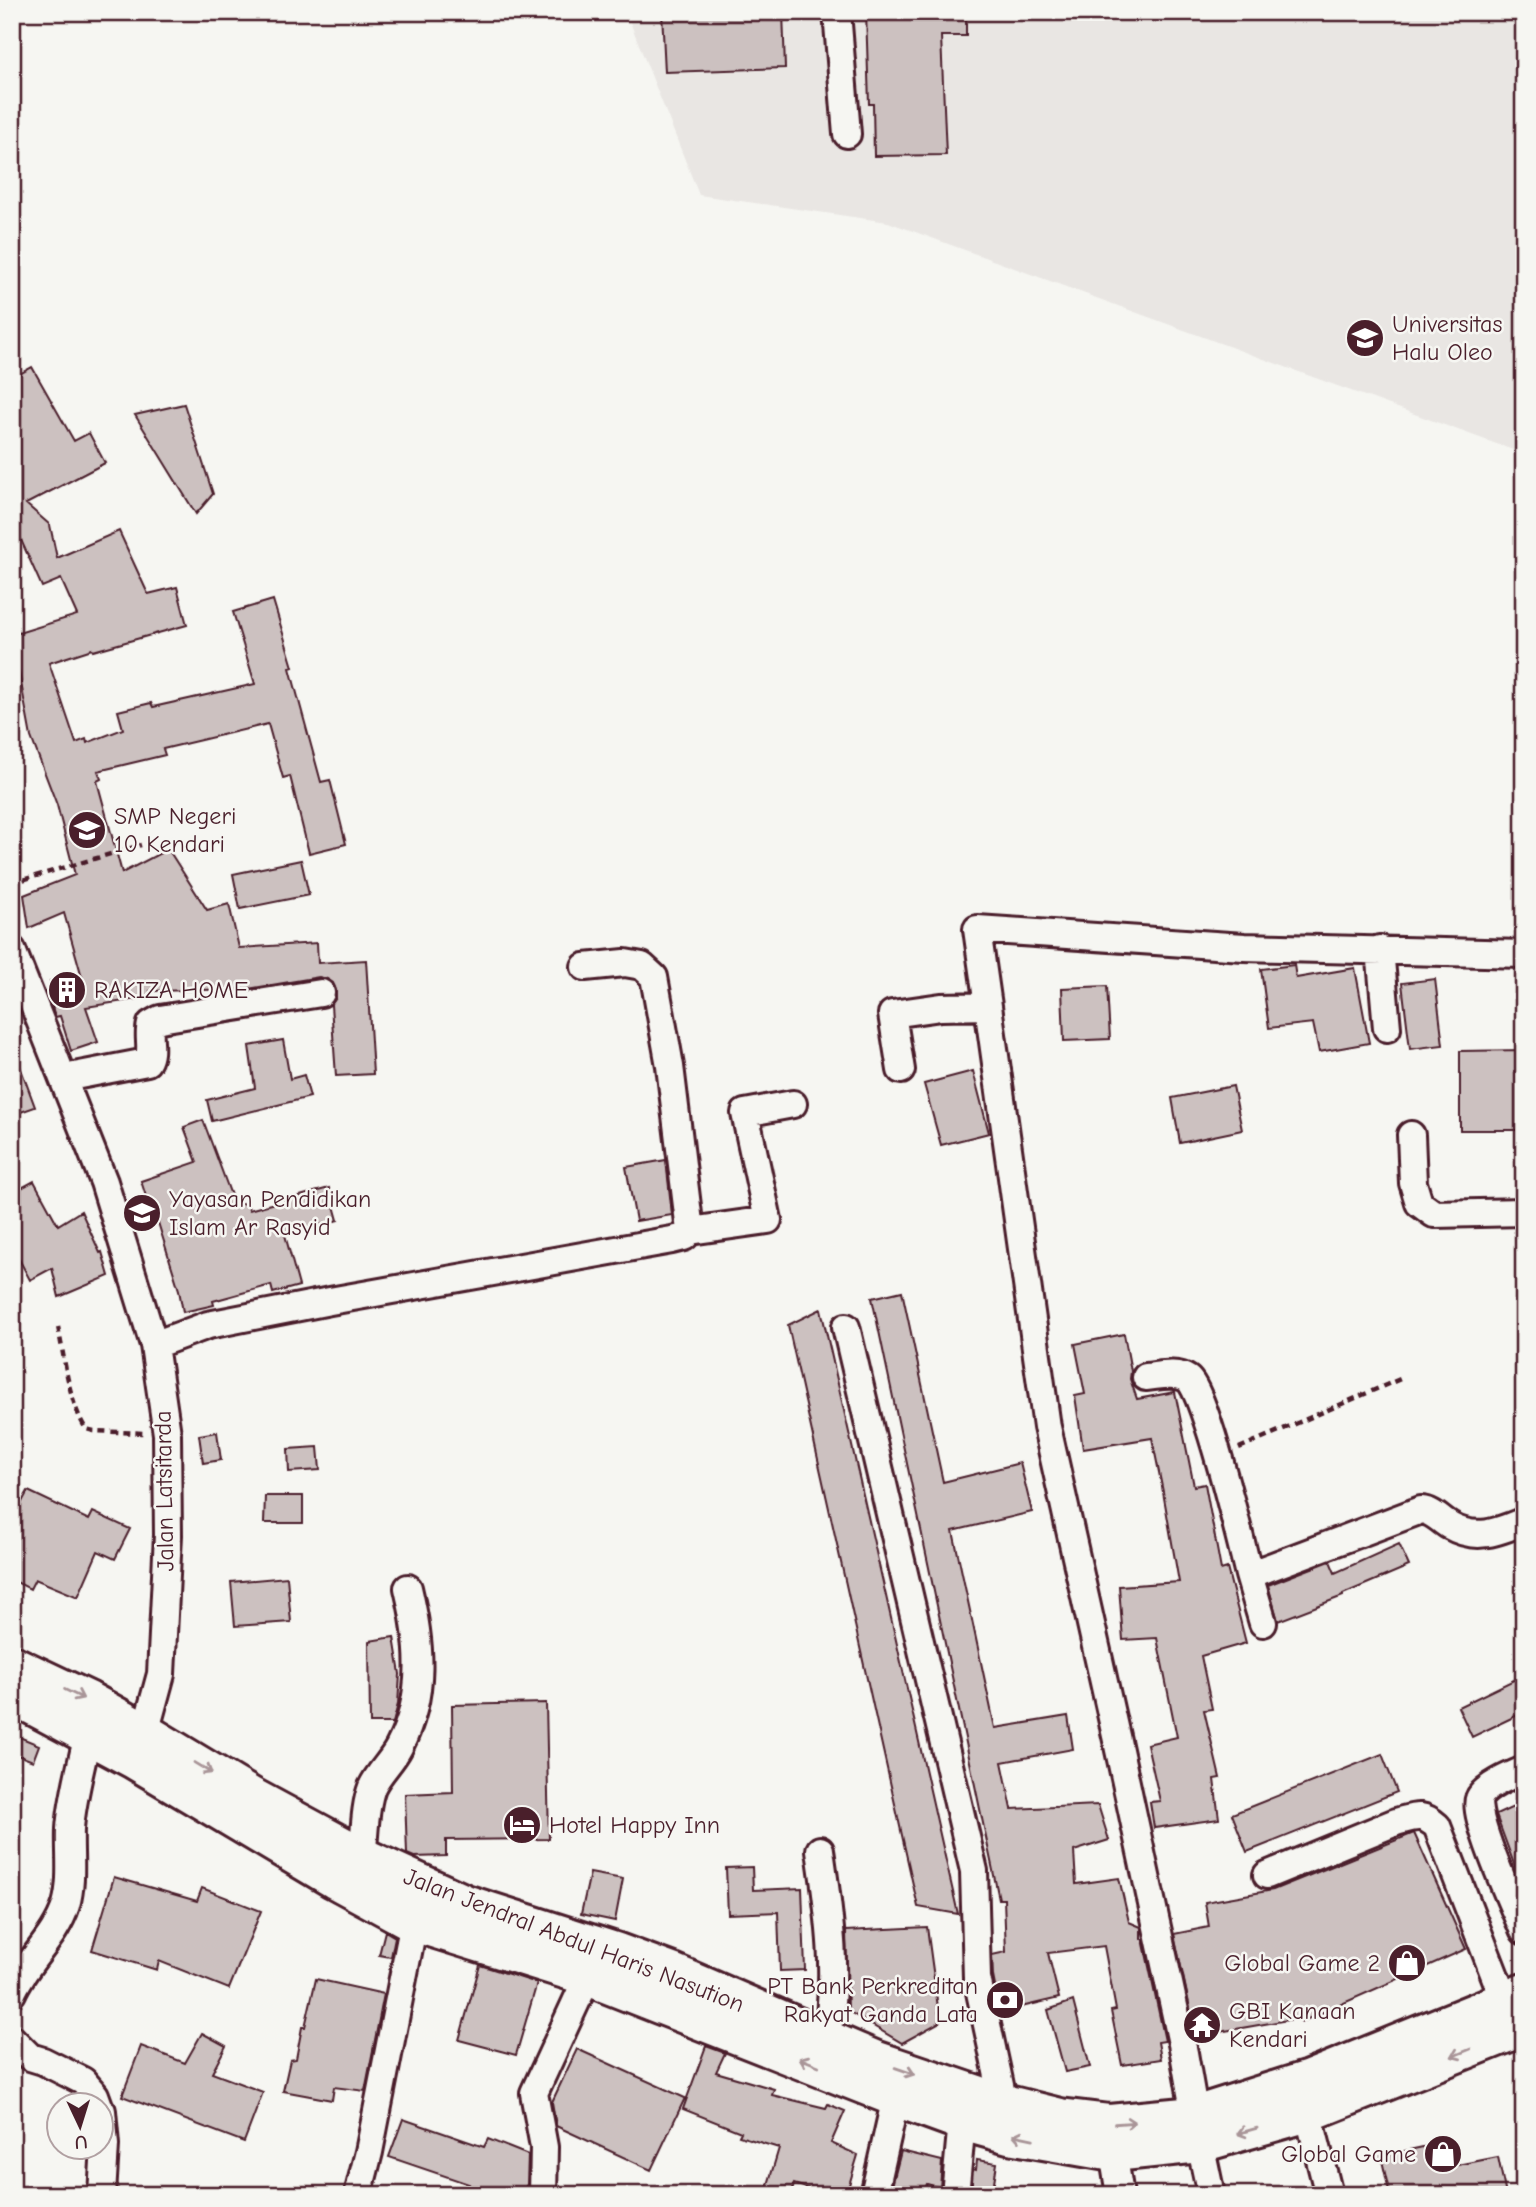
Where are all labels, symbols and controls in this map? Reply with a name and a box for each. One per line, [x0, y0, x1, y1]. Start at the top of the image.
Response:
place label: Universitas Halu Oleo [1392, 310, 1502, 366]
school or university icon: Universitas Halu Oleo [1344, 317, 1386, 359]
place label: SMP Negeri 10 Kendari [114, 802, 236, 858]
school or university icon: SMP Negeri 10 Kendari [66, 809, 108, 851]
building icon: RAKIZA HOME [46, 969, 88, 1011]
place label: RAKIZA HOME [94, 976, 248, 1004]
place label: Yayasan Pendidikan Islam Ar Rasyid [169, 1185, 371, 1241]
school or university icon: Yayasan Pendidikan Islam Ar Rasyid [121, 1192, 163, 1234]
street label: Jalan Latsitarda [149, 1410, 179, 1572]
one-way arrow [63, 1688, 84, 1702]
one-way arrow [193, 1761, 213, 1775]
hotel icon: Hotel Happy Inn [501, 1804, 543, 1846]
place label: Hotel Happy Inn [549, 1811, 720, 1839]
street label: Jalan Jendral Abdul Haris Nasution [400, 1862, 748, 2018]
shop icon: Global Game 2 [1386, 1942, 1428, 1984]
place label: Global Game 2 [1224, 1949, 1380, 1977]
place label: PT Bank Perkreditan Rakyat Ganda Lata [767, 1972, 978, 2028]
bank icon: PT Bank Perkreditan Rakyat Ganda Lata [984, 1979, 1026, 2021]
place label: GBI Kanaan Kendari [1229, 1997, 1356, 2053]
temple icon: GBI Kanaan Kendari [1181, 2004, 1223, 2046]
one-way arrow [1451, 2047, 1472, 2060]
one-way arrow [799, 2055, 820, 2068]
one-way arrow [894, 2066, 916, 2078]
north arrow [46, 2092, 116, 2162]
one-way arrow [1113, 2116, 1136, 2129]
one-way arrow [1237, 2125, 1259, 2138]
one-way arrow [1012, 2130, 1035, 2143]
text: U [74, 2131, 88, 2153]
shop icon: Global Game [1422, 2133, 1464, 2175]
place label: Global Game [1281, 2140, 1416, 2168]

